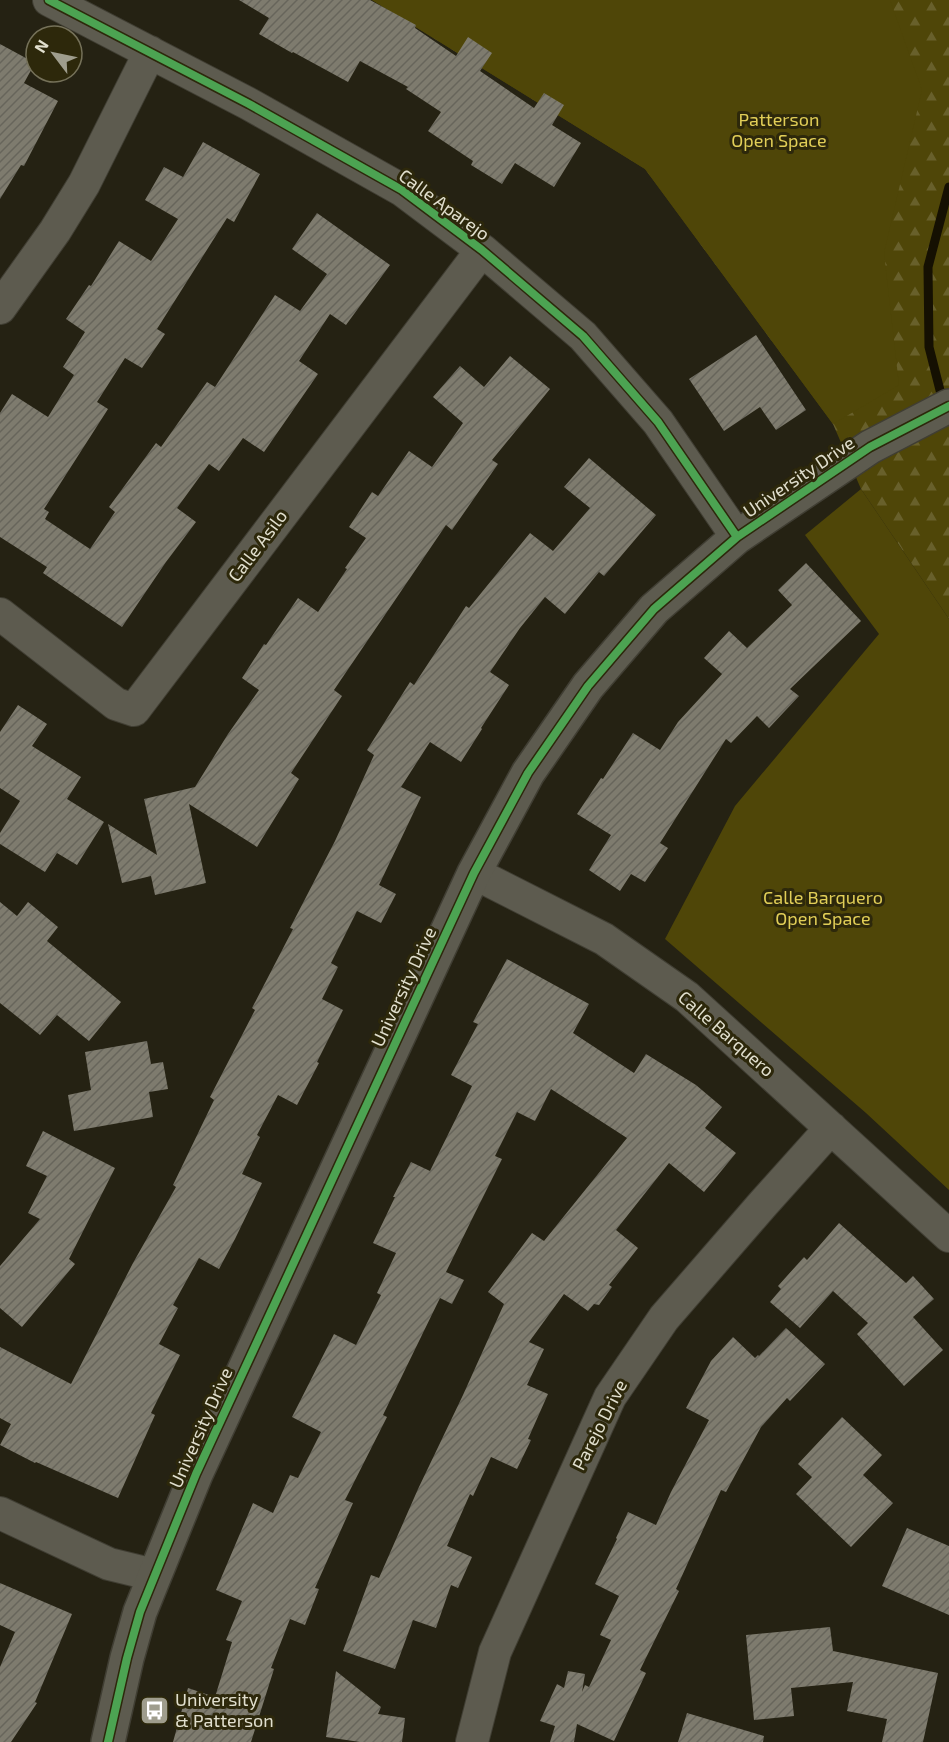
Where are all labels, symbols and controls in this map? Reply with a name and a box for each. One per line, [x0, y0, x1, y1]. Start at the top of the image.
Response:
north arrow [24, 24, 84, 84]
text: N [30, 36, 52, 56]
park label: Patterson Open Space [731, 108, 827, 151]
street label: Calle Aparejo [395, 164, 494, 245]
street label: University Drive [739, 431, 858, 522]
street label: Calle Asilo [223, 505, 291, 586]
park label: Calle Barquero Open Space [763, 886, 883, 929]
street label: University Drive [366, 923, 440, 1050]
street label: Calle Barquero [674, 986, 779, 1081]
street label: University Drive [164, 1364, 236, 1491]
street label: Parejo Drive [567, 1376, 631, 1473]
place label: University & Patterson [175, 1688, 274, 1731]
bus stop icon: University & Patterson [138, 1694, 170, 1726]

